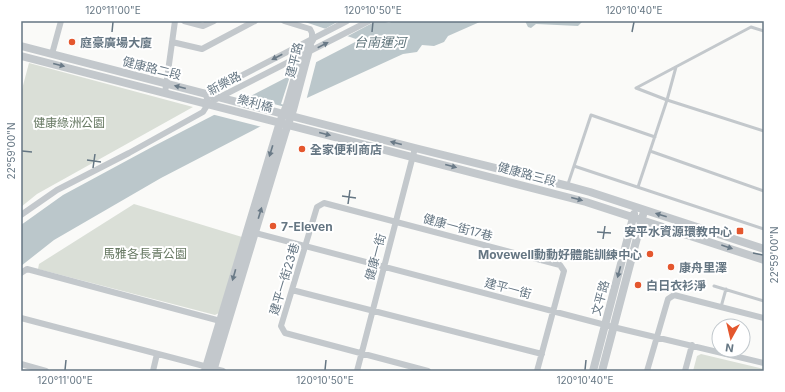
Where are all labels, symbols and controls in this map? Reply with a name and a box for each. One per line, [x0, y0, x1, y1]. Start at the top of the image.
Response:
text: 120°11'00"E [85, 4, 141, 16]
text: 120°10'50"E [344, 4, 402, 16]
text: 120°10'40"E [605, 4, 663, 16]
water label: 台南運河 [354, 34, 409, 50]
place label: 庭豪廣場大廈 [80, 35, 152, 50]
marker: 庭豪廣場大廈 [67, 37, 77, 47]
street label: 建平路 [282, 41, 306, 79]
one-way arrow [317, 42, 329, 48]
street label: 健康路二段 [121, 53, 183, 83]
one-way arrow [271, 54, 282, 60]
one-way arrow [53, 63, 65, 69]
street label: 新樂路 [205, 68, 243, 98]
one-way arrow [174, 84, 186, 90]
street label: 樂利橋 [236, 91, 274, 115]
park label: 健康綠洲公園 [33, 115, 105, 130]
text: 22°59'00"N [5, 123, 17, 179]
one-way arrow [319, 131, 331, 137]
one-way arrow [390, 140, 402, 146]
place label: 全家便利商店 [310, 142, 382, 157]
marker: 全家便利商店 [297, 144, 307, 154]
one-way arrow [268, 145, 274, 157]
street label: 健康路三段 [496, 159, 558, 189]
one-way arrow [445, 164, 457, 170]
one-way arrow [571, 196, 583, 202]
one-way arrow [257, 207, 263, 219]
street label: 健康一街17巷 [421, 210, 495, 244]
one-way arrow [654, 212, 666, 218]
place label: 7-Eleven [281, 219, 333, 234]
marker: 7-Eleven [268, 221, 278, 231]
place label: 安平水資源環教中心 [624, 224, 732, 239]
marker: 安平水資源環教中心 [735, 226, 745, 236]
text: 22°59'00"N [768, 227, 780, 283]
street label: 健康一街 [362, 232, 388, 282]
street label: 建平一街23巷 [266, 241, 302, 317]
one-way arrow [722, 245, 734, 251]
park label: 馬雅各長青公園 [103, 246, 187, 261]
place label: Movewell動動好體能訓練中心 [478, 247, 642, 262]
marker: Movewell動動好體能訓練中心 [645, 249, 655, 259]
place label: 康舟里澤 [679, 260, 727, 275]
marker: 康舟里澤 [666, 262, 676, 272]
one-way arrow [616, 266, 622, 278]
one-way arrow [231, 270, 237, 282]
street label: 建平一街 [483, 275, 533, 301]
place label: 白日衣衫淨 [646, 278, 706, 293]
street label: 文平路 [588, 279, 612, 317]
marker: 白日衣衫淨 [633, 280, 643, 290]
north arrow [711, 318, 751, 358]
text: N [724, 340, 735, 355]
text: 120°11'00"E [37, 374, 93, 386]
text: 120°10'50"E [296, 374, 354, 386]
text: 120°10'40"E [556, 374, 614, 386]

